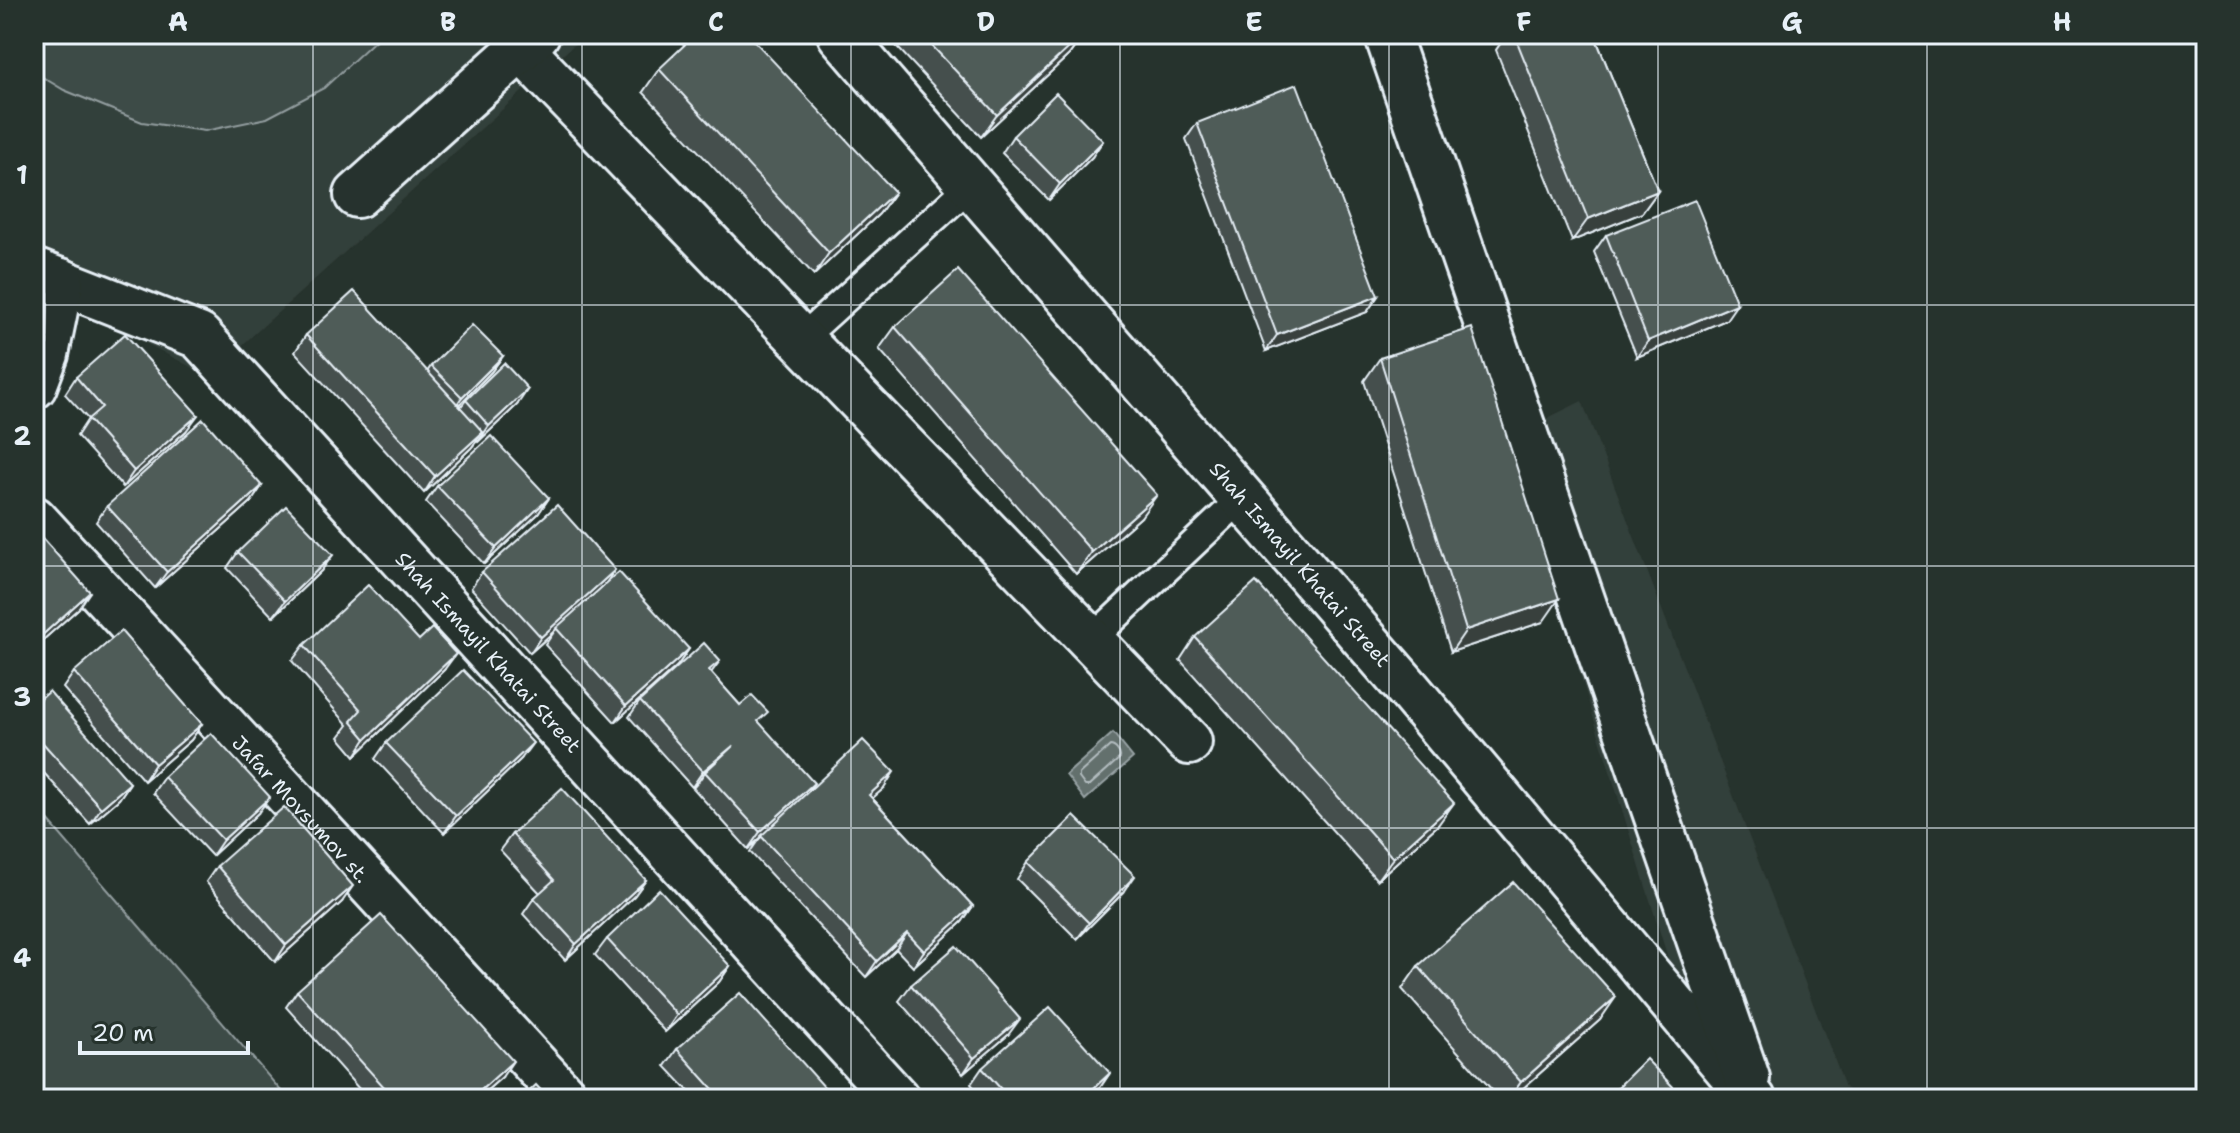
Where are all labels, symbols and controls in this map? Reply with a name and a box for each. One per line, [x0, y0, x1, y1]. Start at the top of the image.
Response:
text: A [168, 4, 188, 39]
text: B [440, 4, 456, 39]
text: C [708, 4, 724, 39]
text: D [977, 4, 995, 39]
text: E [1245, 4, 1263, 39]
text: F [1516, 4, 1532, 39]
text: G [1782, 4, 1803, 39]
text: H [2053, 4, 2071, 39]
text: 1 [16, 157, 28, 192]
text: 2 [13, 418, 31, 453]
street label: Shah Ismayil Khatai Street [1204, 456, 1396, 672]
street label: Shah Ismayil Khatai Street [390, 546, 587, 758]
text: 3 [13, 679, 31, 714]
street label: Jafar Movsumov st. [226, 730, 375, 888]
text: 4 [13, 940, 31, 975]
scale bar [80, 1005, 248, 1055]
text: 20 m [92, 1017, 154, 1049]

